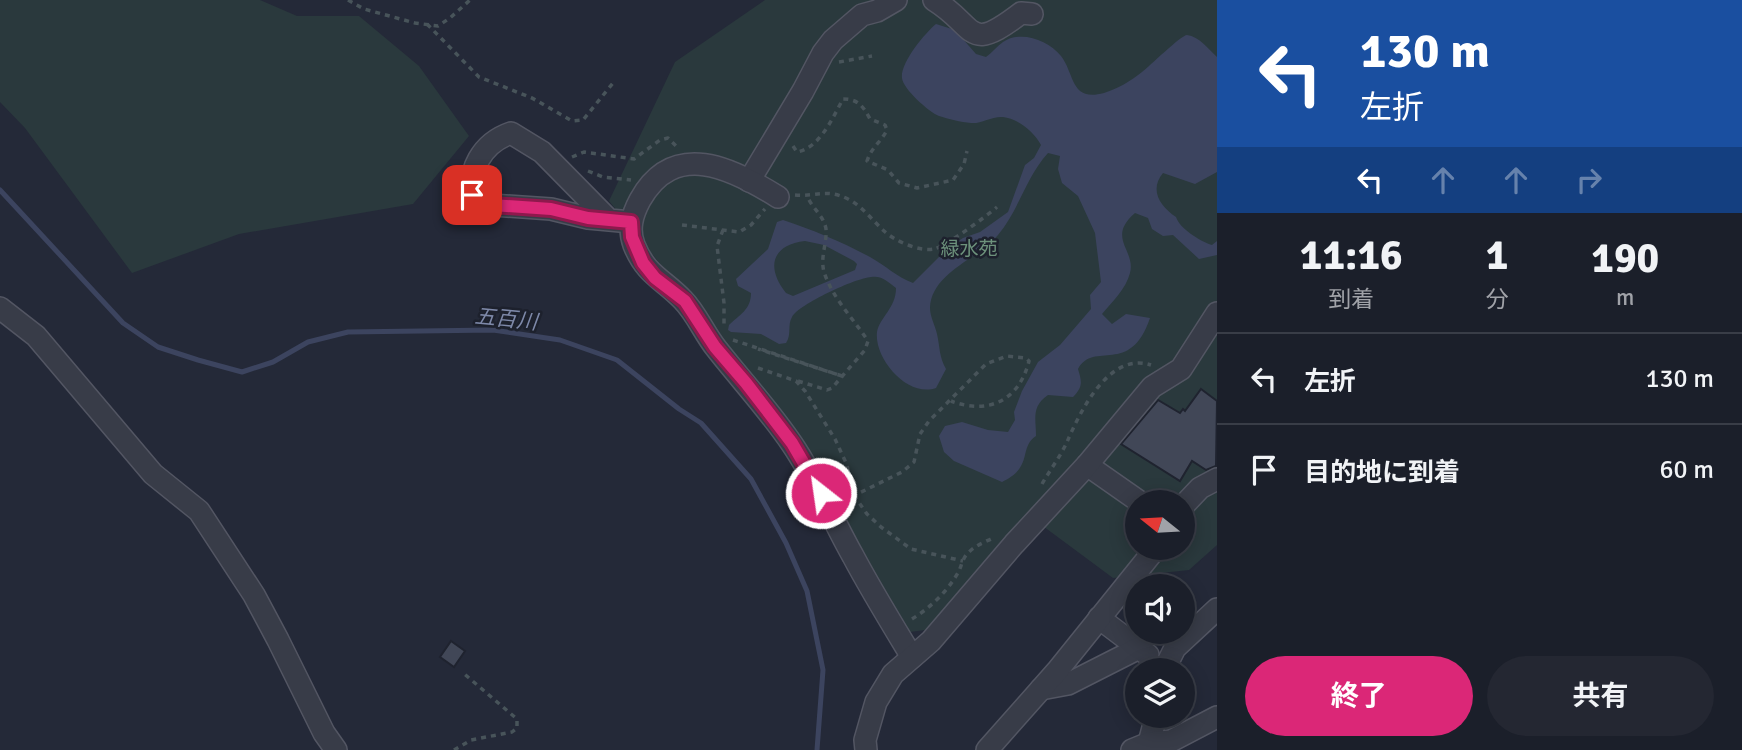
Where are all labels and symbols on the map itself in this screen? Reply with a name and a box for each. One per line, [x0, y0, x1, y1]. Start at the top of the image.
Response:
pin [442, 165, 502, 225]
park label: 緑水苑 [940, 237, 998, 261]
water label: 五百川 [473, 303, 541, 335]
position arrow [784, 456, 858, 530]
north arrow [1125, 490, 1195, 560]

